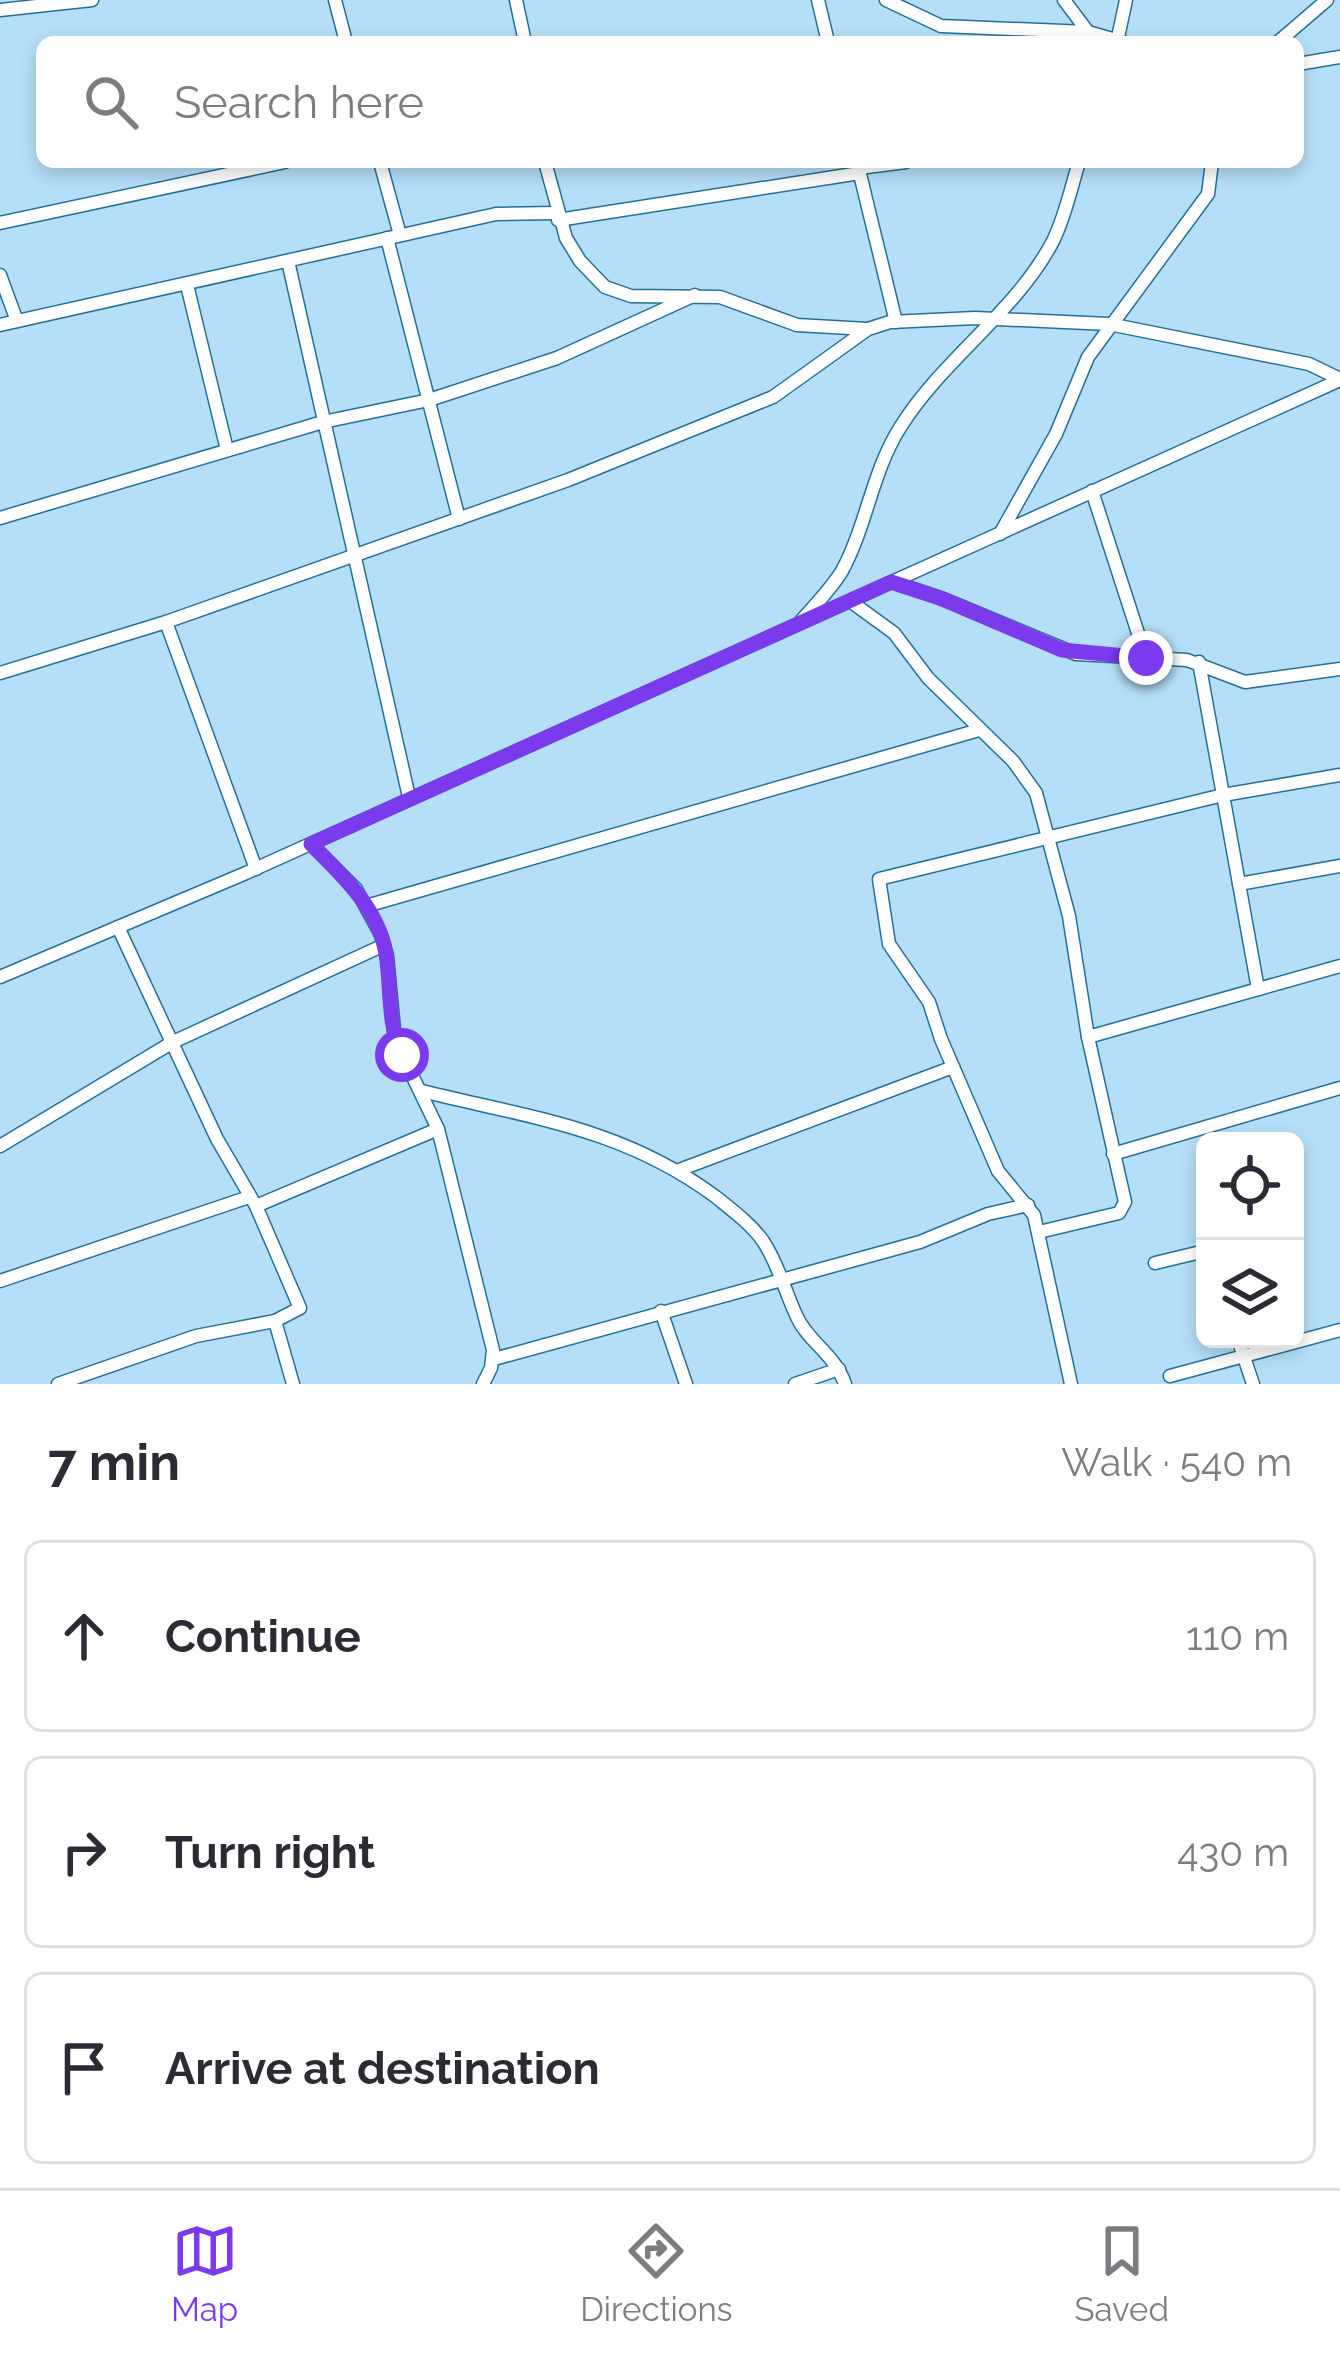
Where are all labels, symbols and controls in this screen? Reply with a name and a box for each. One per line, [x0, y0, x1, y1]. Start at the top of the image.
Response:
search box [36, 36, 1304, 168]
icon: search [78, 69, 144, 135]
text: Search here [174, 76, 424, 129]
route end [1119, 631, 1173, 685]
route start [375, 1028, 429, 1082]
map controls [1196, 1132, 1304, 1348]
button: locate [1196, 1132, 1304, 1240]
button: layers [1196, 1240, 1304, 1348]
text: 7 min [48, 1432, 180, 1492]
text: Walk · 540 m [1061, 1439, 1292, 1485]
icon: ahead [51, 1603, 117, 1669]
text: Continue [165, 1610, 361, 1663]
text: 110 m [1186, 1613, 1289, 1659]
icon: right [51, 1819, 117, 1885]
text: Turn right [165, 1826, 375, 1879]
text: 430 m [1177, 1829, 1289, 1875]
icon: arrive [51, 2035, 117, 2101]
text: Arrive at destination [165, 2042, 600, 2095]
tab: Map [171, 2218, 238, 2329]
tab: Directions [580, 2218, 733, 2329]
tab: Saved [1075, 2218, 1169, 2329]

